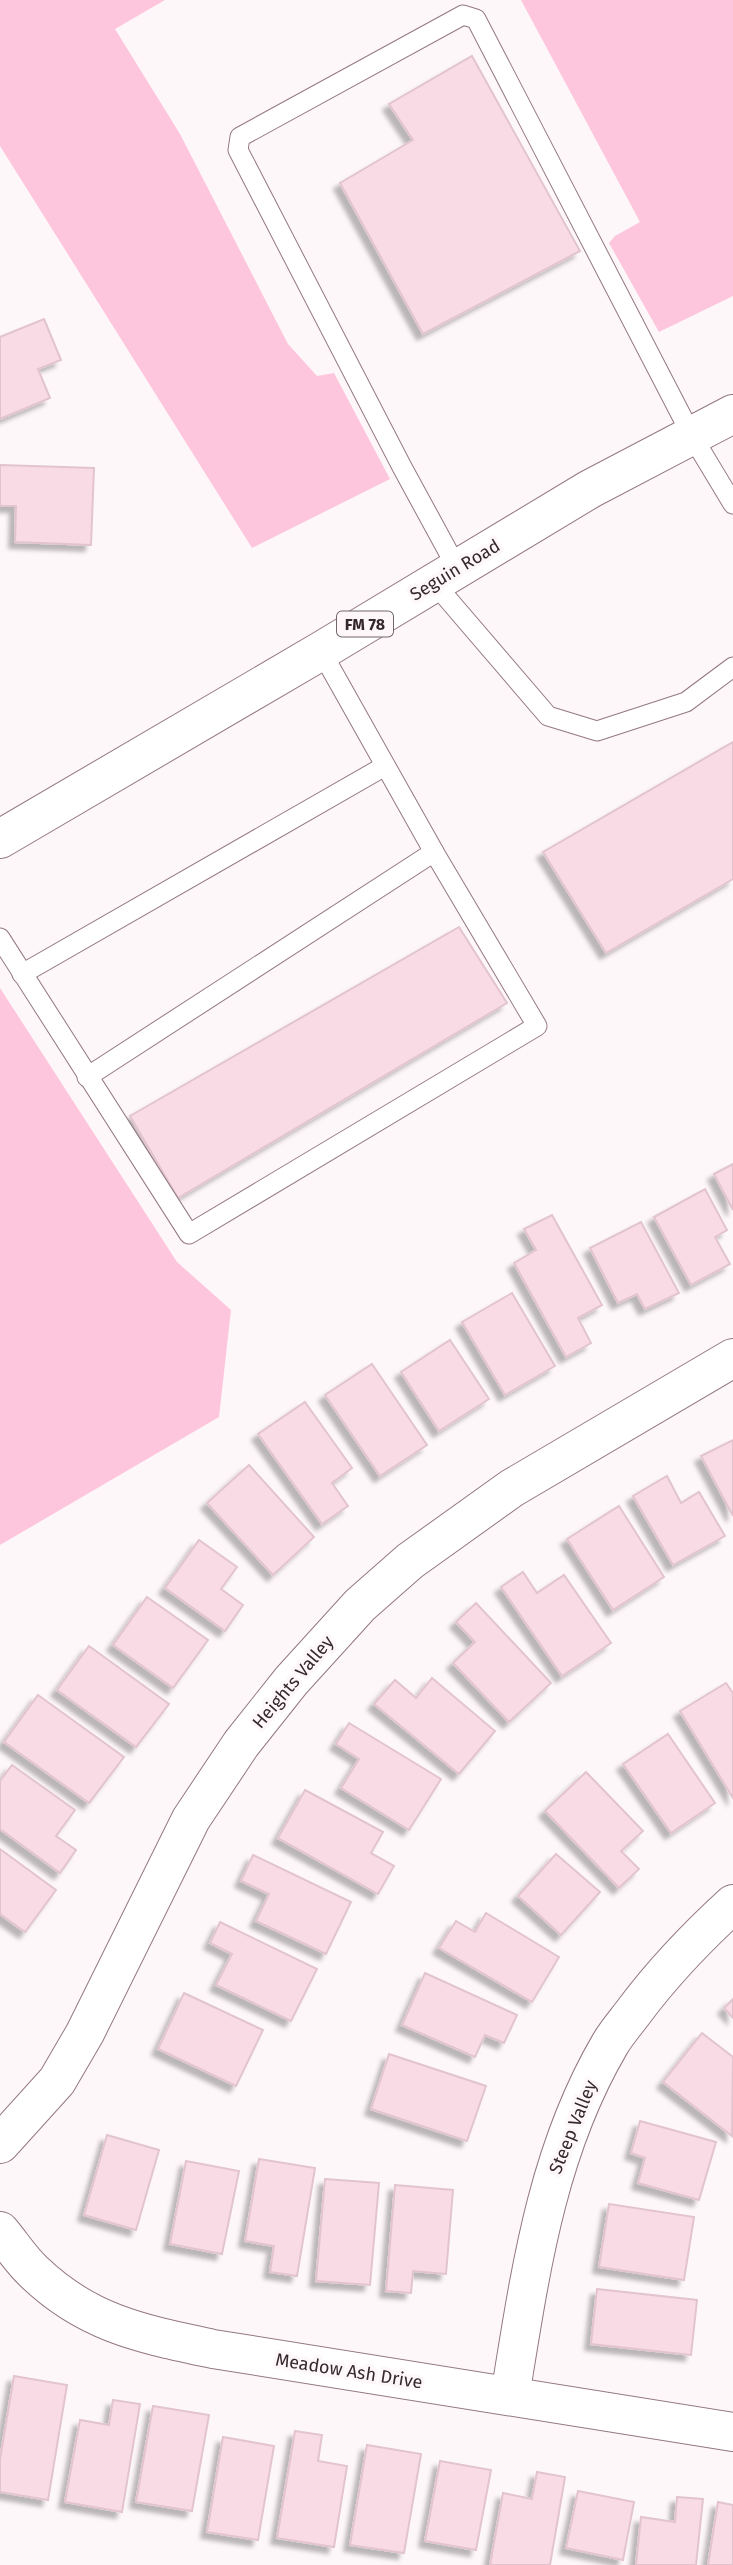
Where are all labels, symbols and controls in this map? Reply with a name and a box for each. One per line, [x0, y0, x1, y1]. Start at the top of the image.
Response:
street label: Seguin Road [406, 535, 504, 605]
road number: FM 78 [337, 611, 393, 636]
street label: Heights Valley [248, 1631, 338, 1733]
street label: Steep Valley [544, 2077, 602, 2177]
street label: Meadow Ash Drive [274, 2349, 424, 2393]

